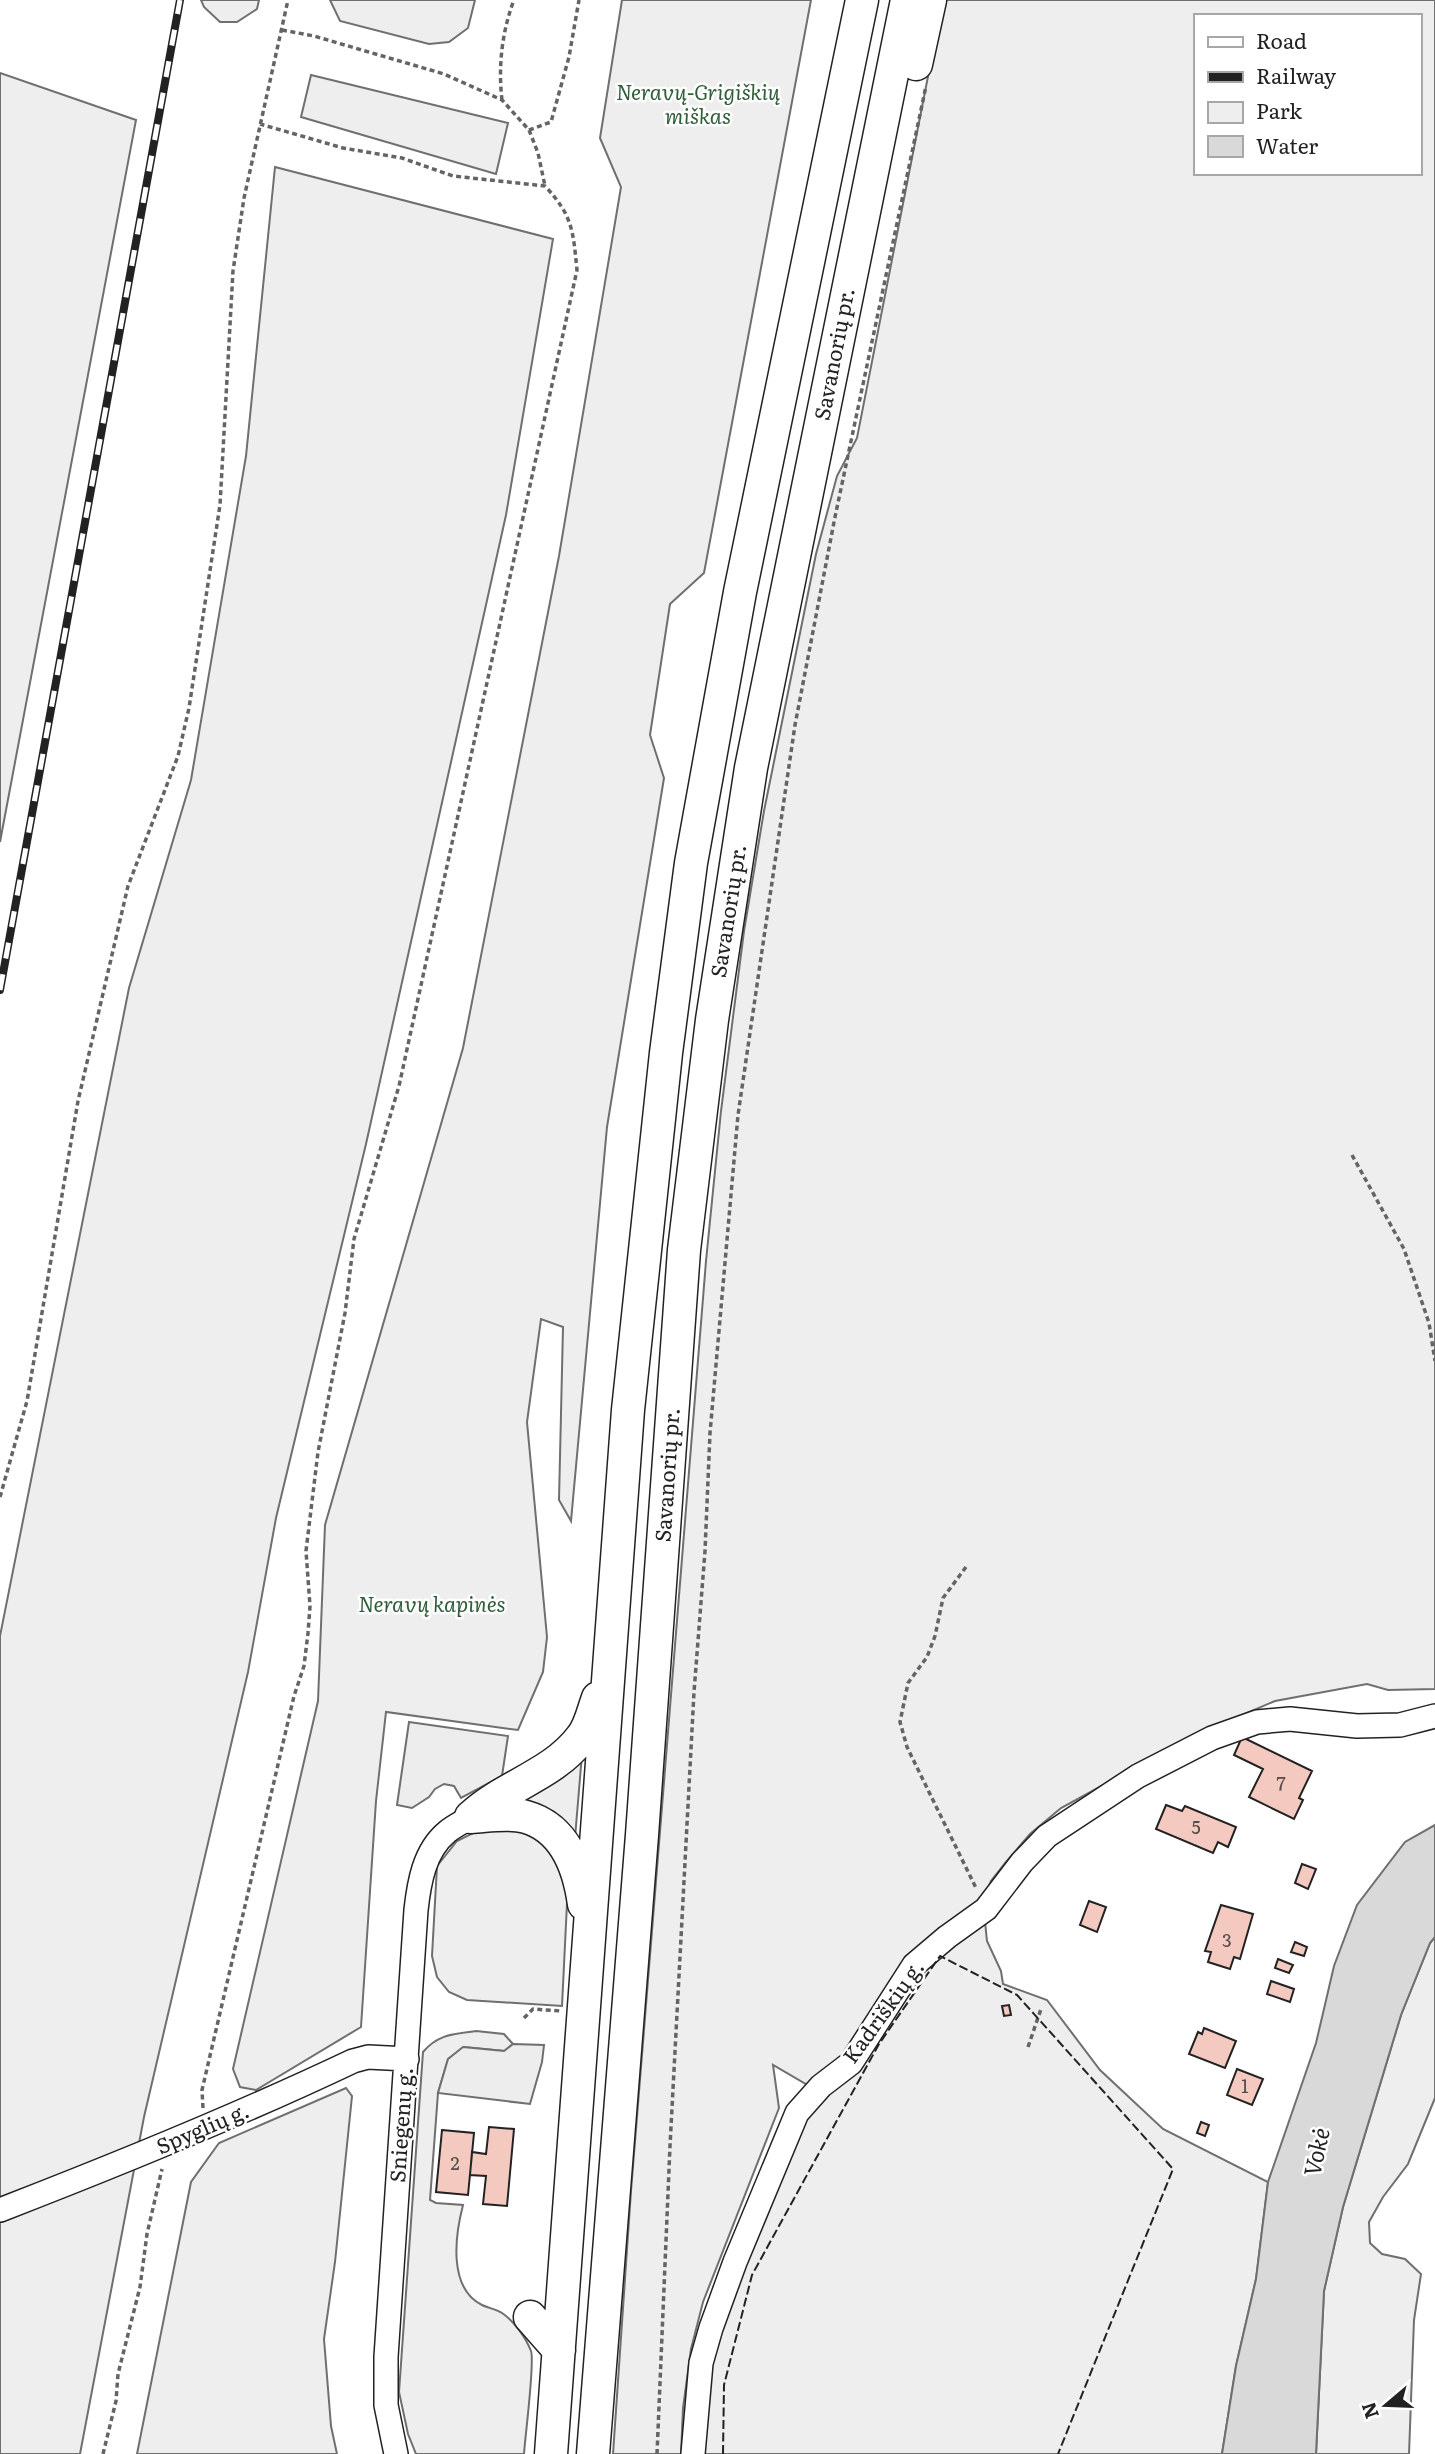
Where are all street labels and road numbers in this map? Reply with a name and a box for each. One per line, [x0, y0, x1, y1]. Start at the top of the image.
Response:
street label: Savanorių pr. [804, 285, 861, 423]
street label: Savanorių pr. [701, 842, 752, 980]
street label: Savanorių pr. [645, 1407, 686, 1543]
street label: Kadriškių g. [834, 1952, 930, 2069]
street label: Sniegenų g. [380, 2066, 419, 2184]
street label: Spyglių g. [151, 2093, 253, 2160]

